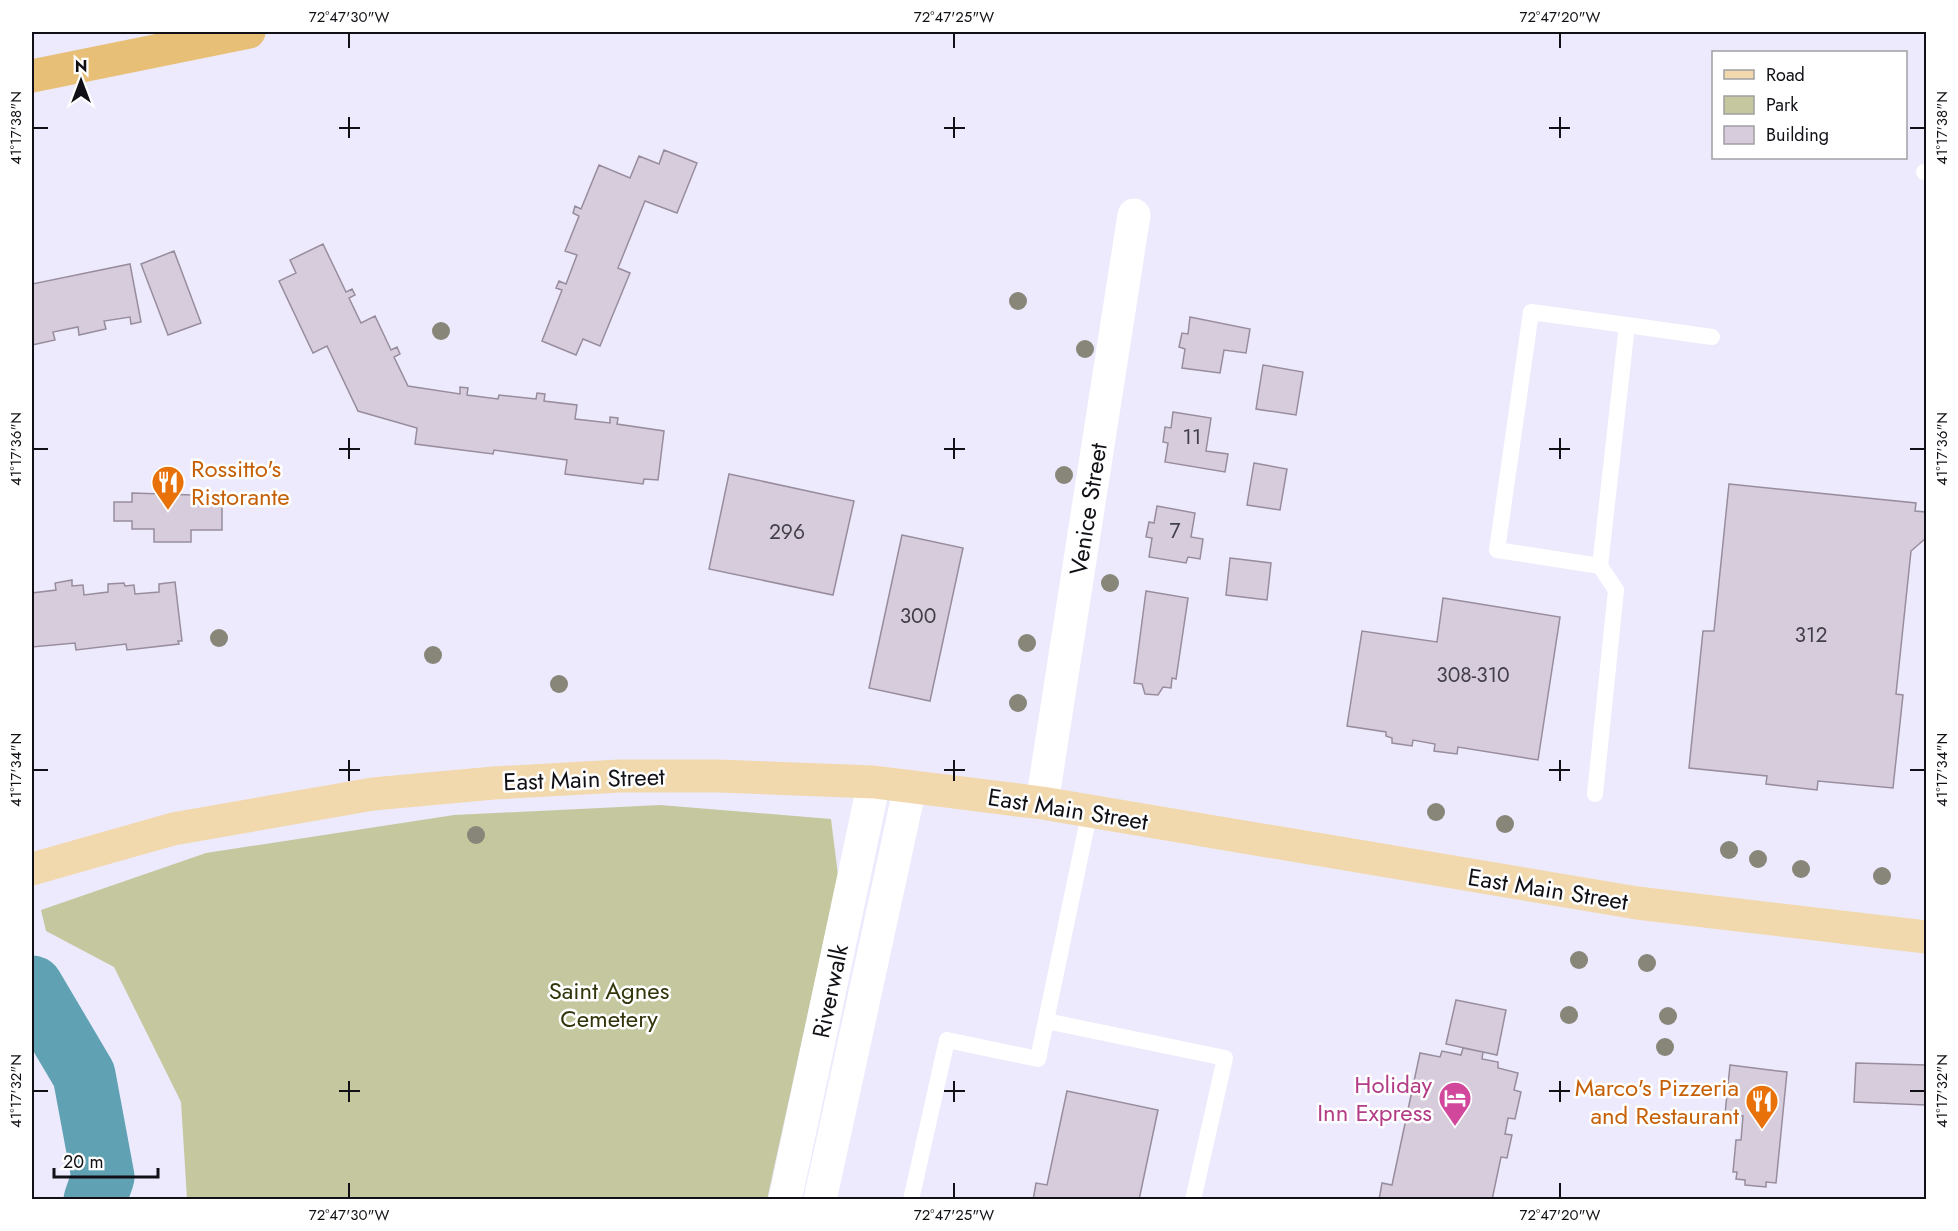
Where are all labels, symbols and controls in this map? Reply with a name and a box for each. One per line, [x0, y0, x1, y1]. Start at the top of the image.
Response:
text: 72°47'30"W [309, 6, 389, 28]
text: 72°47'25"W [914, 6, 994, 28]
text: 72°47'20"W [1520, 6, 1601, 28]
north arrow [51, 51, 111, 111]
legend [1712, 51, 1907, 159]
text: N [75, 55, 87, 78]
text: Road [1766, 62, 1805, 88]
text: 41°17'38"N [5, 91, 27, 165]
text: 41°17'38"N [1931, 91, 1953, 165]
text: Park [1766, 92, 1798, 118]
text: Building [1766, 122, 1829, 148]
text: 41°17'36"N [5, 412, 27, 486]
text: 41°17'36"N [1931, 412, 1953, 486]
house number: 11 [1183, 422, 1201, 452]
street label: Venice Street [1060, 440, 1116, 578]
place label: Rossitto's Ristorante [191, 451, 290, 514]
restaurant icon: Rossitto's Ristorante [150, 464, 186, 511]
house number: 7 [1169, 516, 1181, 546]
house number: 296 [769, 517, 805, 547]
house number: 300 [900, 601, 936, 631]
house number: 312 [1795, 620, 1827, 650]
house number: 308-310 [1436, 660, 1510, 690]
text: 41°17'34"N [5, 733, 27, 807]
text: 41°17'34"N [1931, 733, 1953, 807]
street label: East Main Street [503, 759, 666, 799]
street label: East Main Street [985, 779, 1151, 839]
street label: East Main Street [1465, 859, 1631, 919]
street label: Riverwalk [803, 940, 857, 1041]
park label: Saint Agnes Cemetery [549, 973, 669, 1036]
text: 41°17'32"N [5, 1054, 27, 1128]
text: 41°17'32"N [1931, 1054, 1953, 1128]
place label: Holiday Inn Express [1317, 1067, 1432, 1130]
place label: Marco's Pizzeria and Restaurant [1575, 1070, 1739, 1133]
hotel icon: Holiday Inn Express [1437, 1080, 1473, 1127]
restaurant icon: Marco's Pizzeria and Restaurant [1744, 1083, 1780, 1130]
scale bar [54, 1141, 158, 1179]
text: 20 m [63, 1149, 103, 1175]
text: 72°47'30"W [309, 1204, 389, 1226]
text: 72°47'25"W [914, 1204, 994, 1226]
text: 72°47'20"W [1520, 1204, 1601, 1226]

